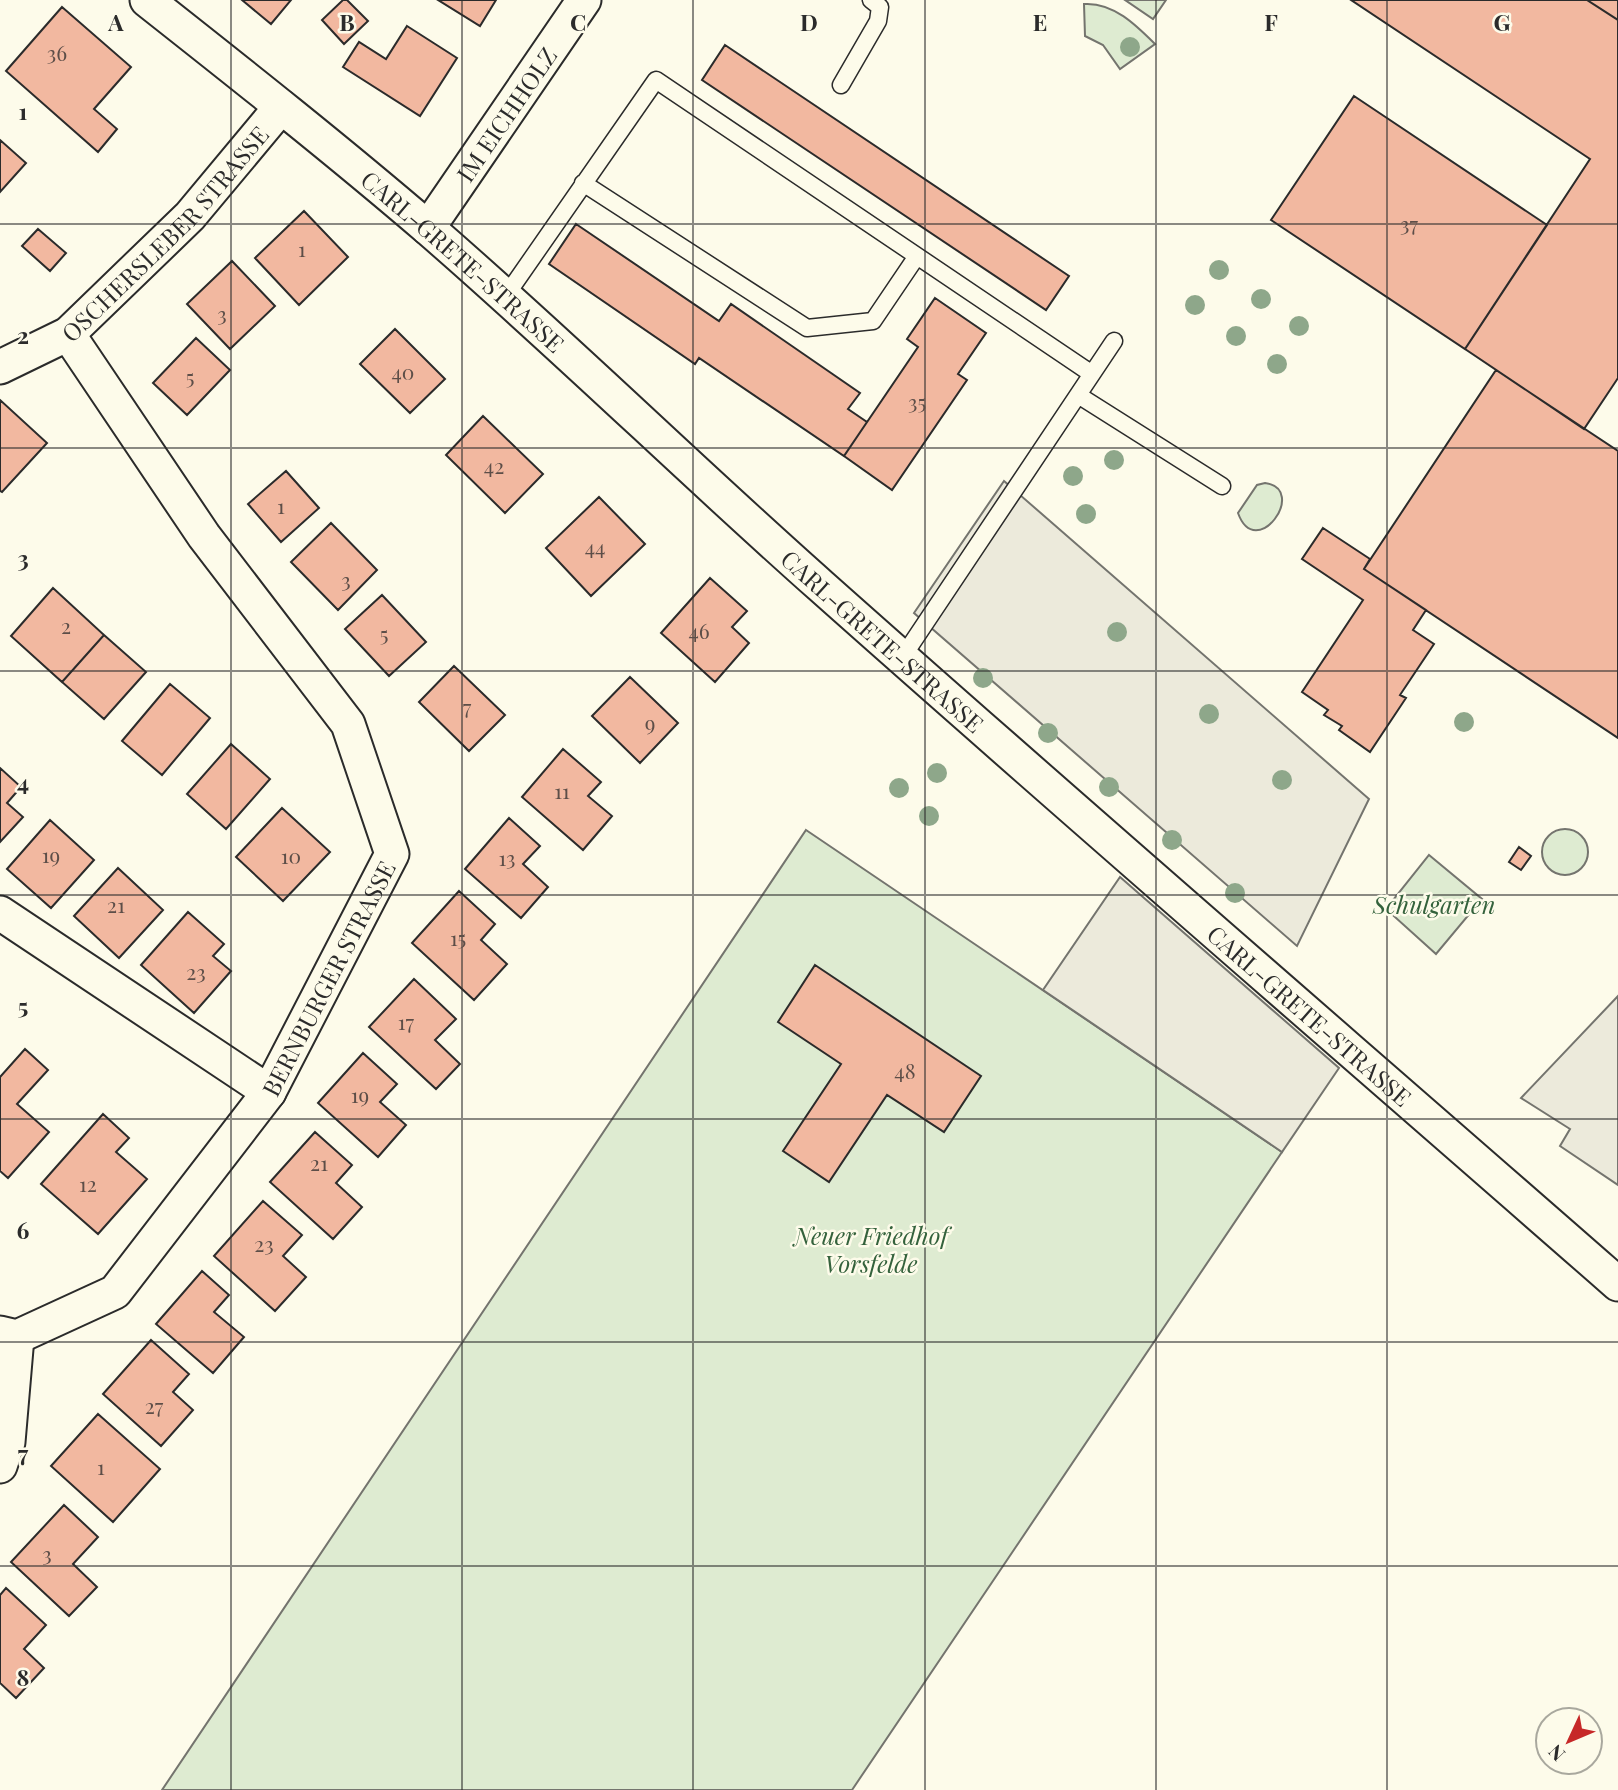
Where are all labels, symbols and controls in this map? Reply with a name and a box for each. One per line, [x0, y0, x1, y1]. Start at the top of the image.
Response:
text: A [107, 6, 124, 37]
text: B [339, 6, 355, 37]
text: C [570, 6, 586, 37]
text: D [800, 6, 818, 37]
text: E [1033, 6, 1047, 37]
text: F [1264, 6, 1278, 37]
text: G [1494, 6, 1511, 37]
house number: 36 [47, 38, 67, 66]
street label: IM EICHHOLZ [449, 41, 563, 188]
text: 1 [19, 95, 28, 126]
street label: OSCHERSLEBER STRASSE [54, 119, 275, 348]
street label: CARL-GRETE-STRASSE [355, 163, 572, 359]
house number: 37 [1400, 209, 1418, 237]
house number: 1 [298, 234, 306, 262]
house number: 3 [217, 299, 227, 327]
text: 2 [17, 319, 29, 350]
house number: 40 [392, 357, 414, 385]
house number: 5 [186, 362, 194, 390]
house number: 35 [908, 387, 926, 415]
house number: 42 [484, 451, 504, 479]
house number: 1 [277, 491, 285, 519]
house number: 44 [585, 532, 605, 560]
text: 3 [17, 542, 29, 573]
street label: CARL-GRETE-STRASSE [775, 542, 991, 739]
house number: 3 [341, 565, 351, 593]
house number: 2 [61, 611, 71, 639]
house number: 46 [688, 616, 710, 644]
house number: 5 [380, 619, 388, 647]
house number: 7 [463, 692, 472, 720]
house number: 9 [645, 708, 655, 736]
text: 4 [17, 766, 29, 797]
house number: 11 [554, 776, 570, 804]
house number: 19 [42, 840, 60, 868]
house number: 10 [281, 841, 301, 869]
house number: 13 [499, 843, 515, 871]
street label: BERNBURGER STRASSE [254, 855, 402, 1101]
park label: Schulgarten [1372, 888, 1495, 920]
house number: 21 [107, 890, 125, 918]
street label: CARL-GRETE-STRASSE [1201, 917, 1418, 1113]
house number: 15 [450, 923, 466, 951]
house number: 23 [186, 957, 206, 985]
text: 5 [18, 990, 28, 1021]
house number: 17 [398, 1007, 415, 1035]
house number: 48 [894, 1056, 916, 1084]
house number: 19 [351, 1080, 369, 1108]
house number: 21 [310, 1148, 328, 1176]
house number: 12 [79, 1169, 97, 1197]
text: 6 [17, 1214, 30, 1245]
park label: Neuer Friedhof Vorsfelde [792, 1219, 952, 1279]
house number: 23 [254, 1229, 274, 1257]
house number: 27 [145, 1391, 164, 1419]
text: 7 [18, 1437, 29, 1468]
house number: 1 [97, 1452, 105, 1480]
house number: 3 [42, 1539, 52, 1567]
text: 8 [17, 1661, 29, 1692]
north arrow [1534, 1706, 1604, 1776]
text: N [1542, 1739, 1570, 1767]

